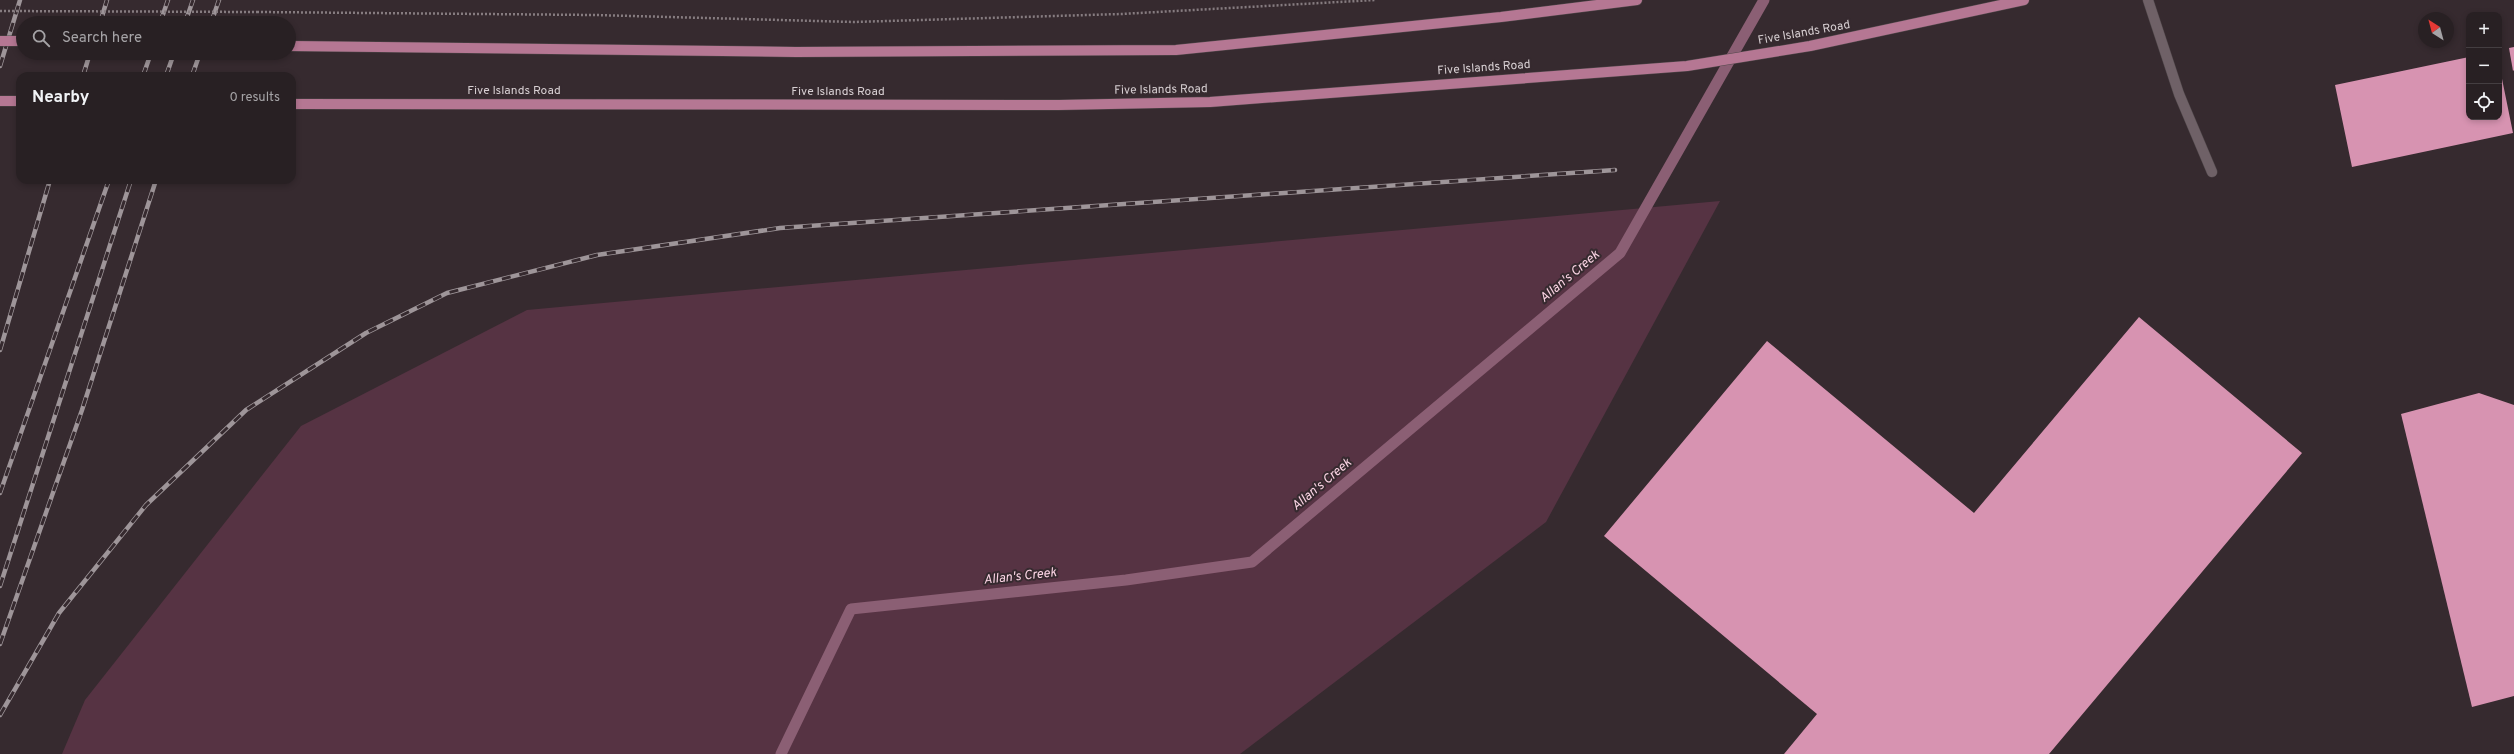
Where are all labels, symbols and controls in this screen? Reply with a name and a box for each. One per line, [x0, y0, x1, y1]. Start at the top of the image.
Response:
north arrow [2418, 12, 2454, 48]
map controls [2466, 12, 2502, 120]
button: + [2466, 12, 2502, 48]
search box [16, 16, 296, 60]
street label: Five Islands Road [1757, 17, 1851, 49]
icon: search [30, 27, 52, 49]
text: Search here [62, 29, 142, 48]
button: − [2466, 48, 2502, 84]
street label: Five Islands Road [1437, 57, 1531, 79]
street label: Five Islands Road [1114, 81, 1208, 99]
street label: Five Islands Road [467, 83, 561, 99]
street label: Five Islands Road [791, 84, 885, 100]
button: locate [2466, 84, 2502, 120]
text: Nearby [32, 87, 89, 109]
text: 0 results [229, 90, 280, 106]
water label: Allan's Creek [1537, 247, 1604, 307]
water label: Allan's Creek [1289, 455, 1356, 515]
water label: Allan's Creek [983, 565, 1058, 589]

